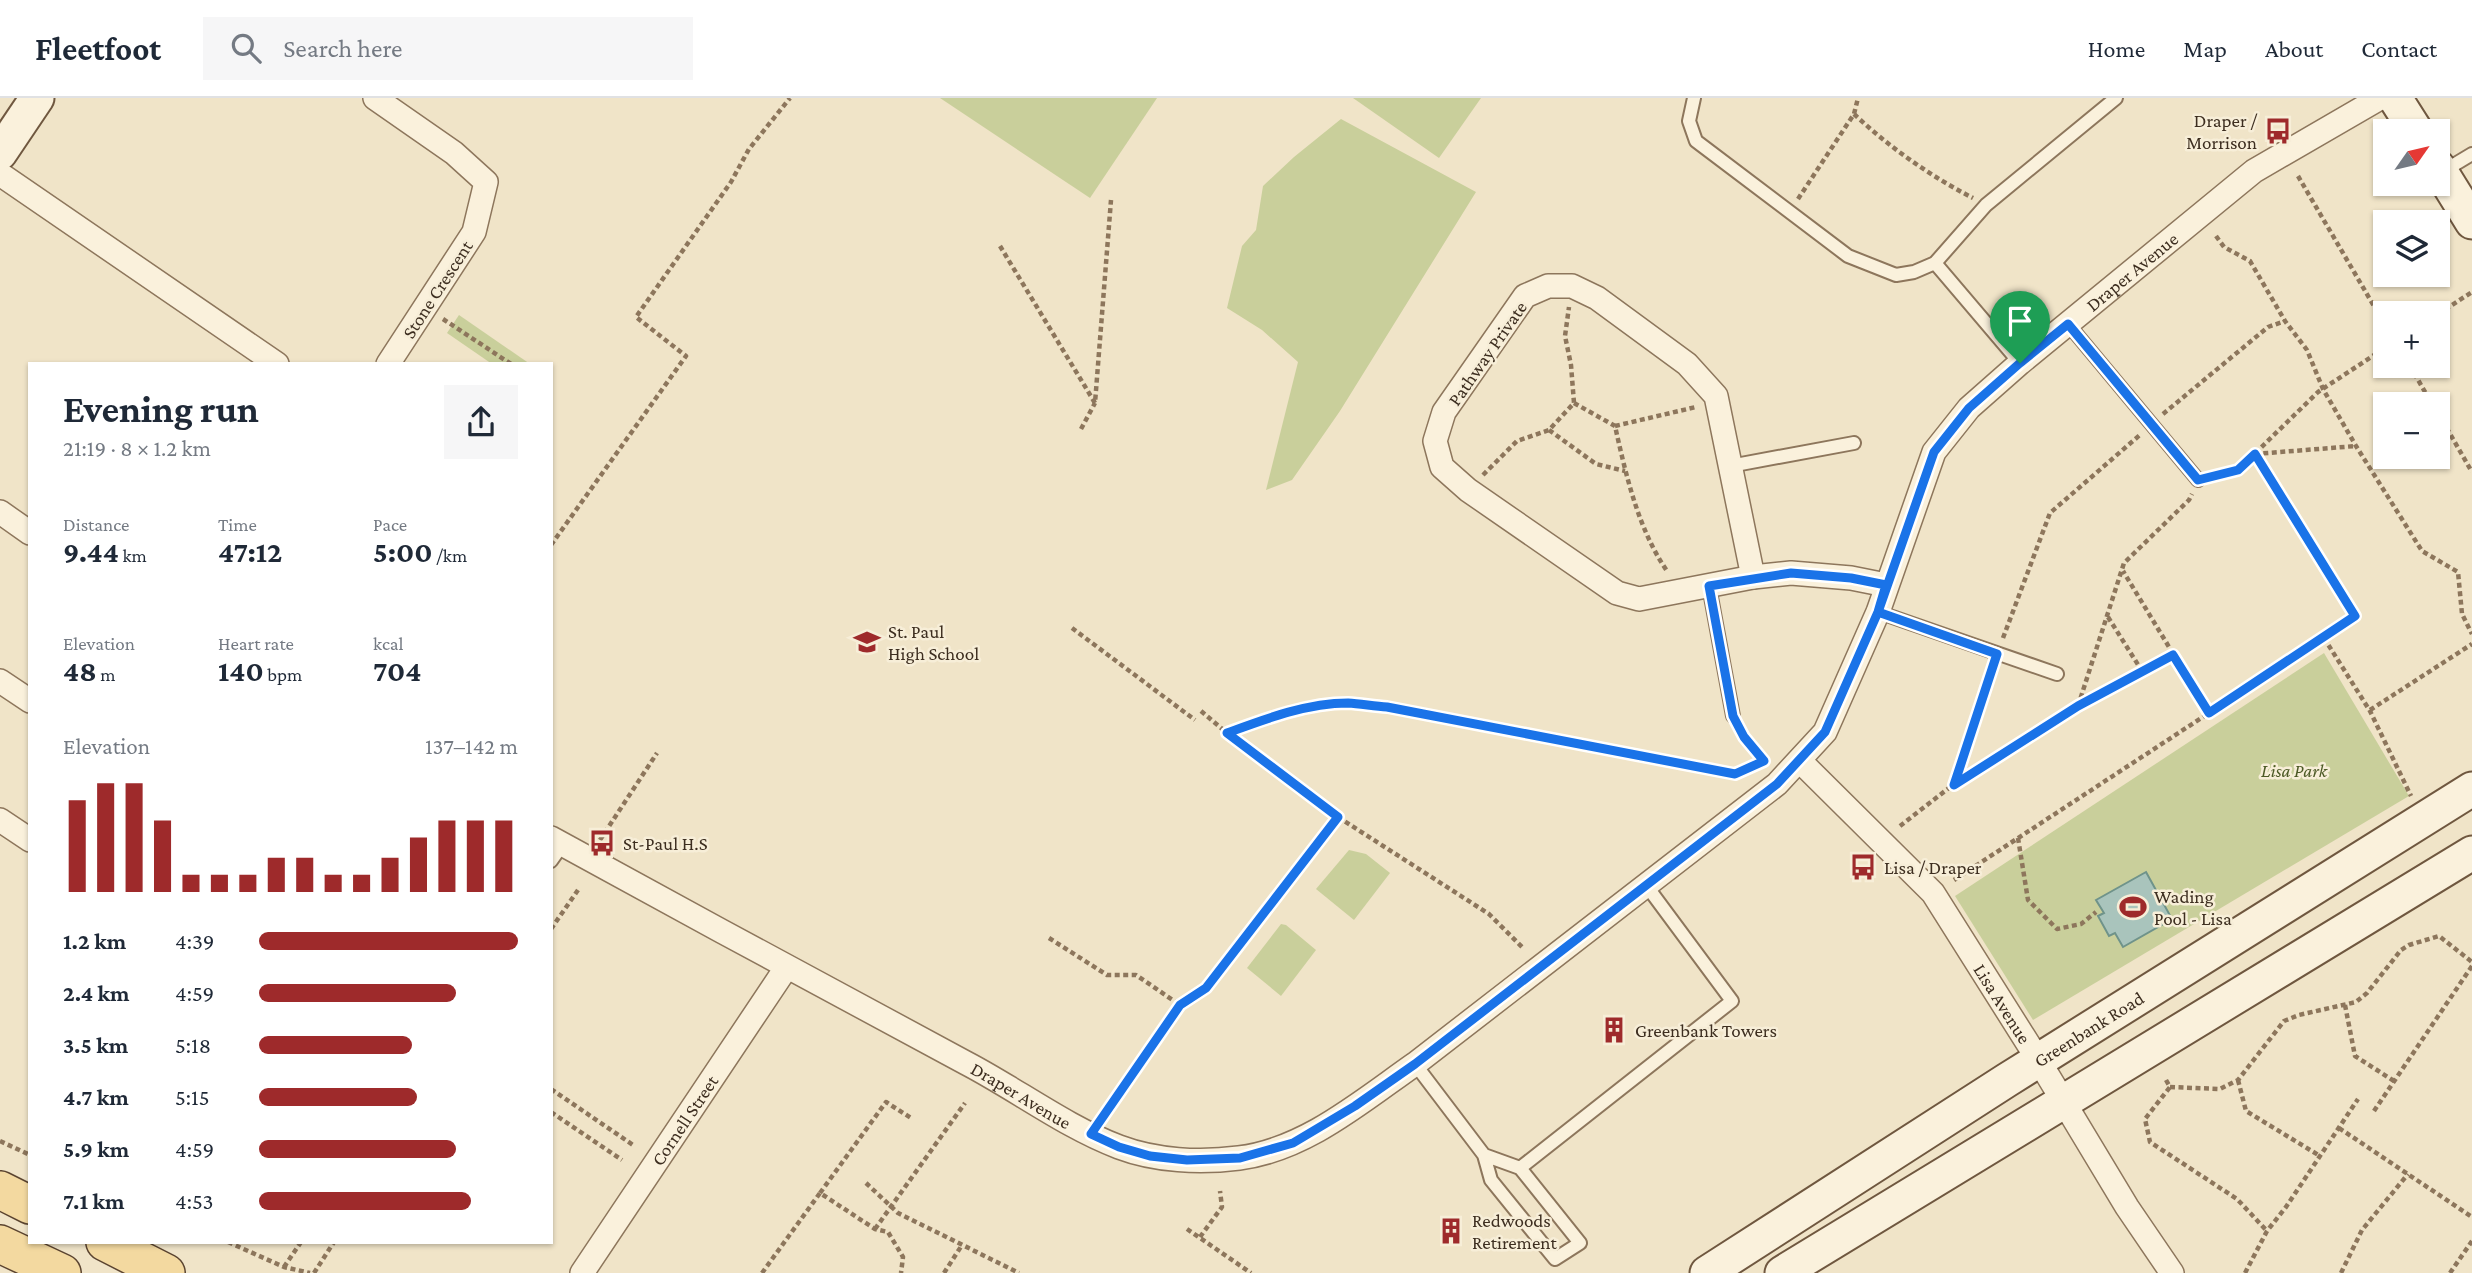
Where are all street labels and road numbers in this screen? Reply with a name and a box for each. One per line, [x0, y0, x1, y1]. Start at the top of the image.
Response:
street label: Draper Avenue [2082, 228, 2182, 316]
street label: Stone Crescent [398, 236, 477, 342]
street label: Pathway Private [1444, 297, 1531, 410]
street label: Lisa Avenue [1969, 960, 2035, 1048]
street label: Greenbank Road [2030, 987, 2148, 1071]
street label: Draper Avenue [967, 1058, 1075, 1133]
street label: Cornell Street [647, 1071, 723, 1169]

